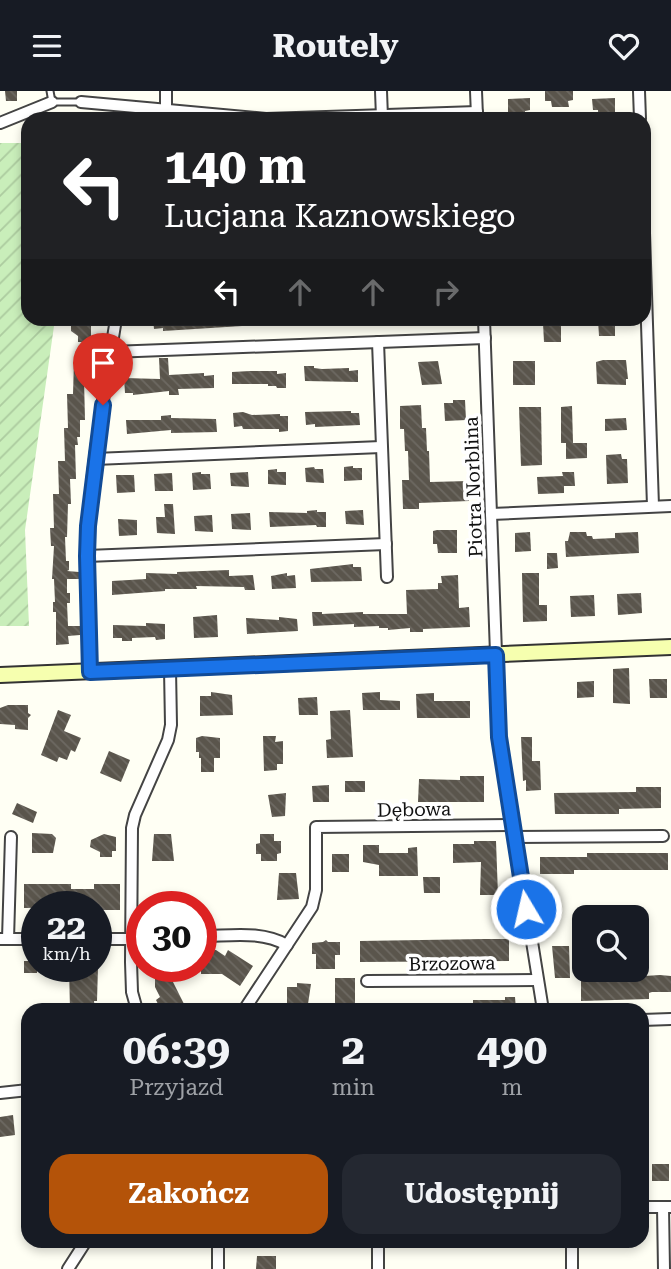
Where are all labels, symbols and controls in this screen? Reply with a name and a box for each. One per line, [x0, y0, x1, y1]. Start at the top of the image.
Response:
icon: menu [28, 27, 66, 65]
text: Routely [273, 27, 398, 65]
icon: heart [605, 27, 643, 65]
text: 140 m [164, 138, 306, 195]
icon: left [49, 140, 140, 231]
text: Lucjana Kaznowskiego [164, 197, 516, 235]
icon: left [208, 273, 246, 311]
icon: ahead [281, 273, 319, 311]
icon: ahead [354, 273, 392, 311]
icon: right [427, 273, 465, 311]
pin [73, 333, 133, 405]
icon: arrive [84, 344, 122, 382]
street label: Piotra Norblina [460, 415, 487, 558]
street label: Dębowa [377, 797, 452, 822]
position arrow [489, 872, 563, 946]
speed limit sign: 30 [126, 891, 217, 982]
map controls [572, 905, 649, 982]
button: search [572, 905, 649, 982]
text: 22 [47, 907, 86, 948]
text: km/h [42, 943, 91, 964]
street label: Brzozowa [408, 951, 496, 976]
text: 06:39 [123, 1025, 230, 1074]
text: 2 [342, 1025, 365, 1074]
text: 490 [477, 1025, 547, 1074]
text: Przyjazd [129, 1074, 223, 1101]
text: min [332, 1074, 375, 1101]
text: m [501, 1074, 522, 1101]
button: Zakończ [49, 1154, 328, 1234]
button: Udostępnij [342, 1154, 621, 1234]

